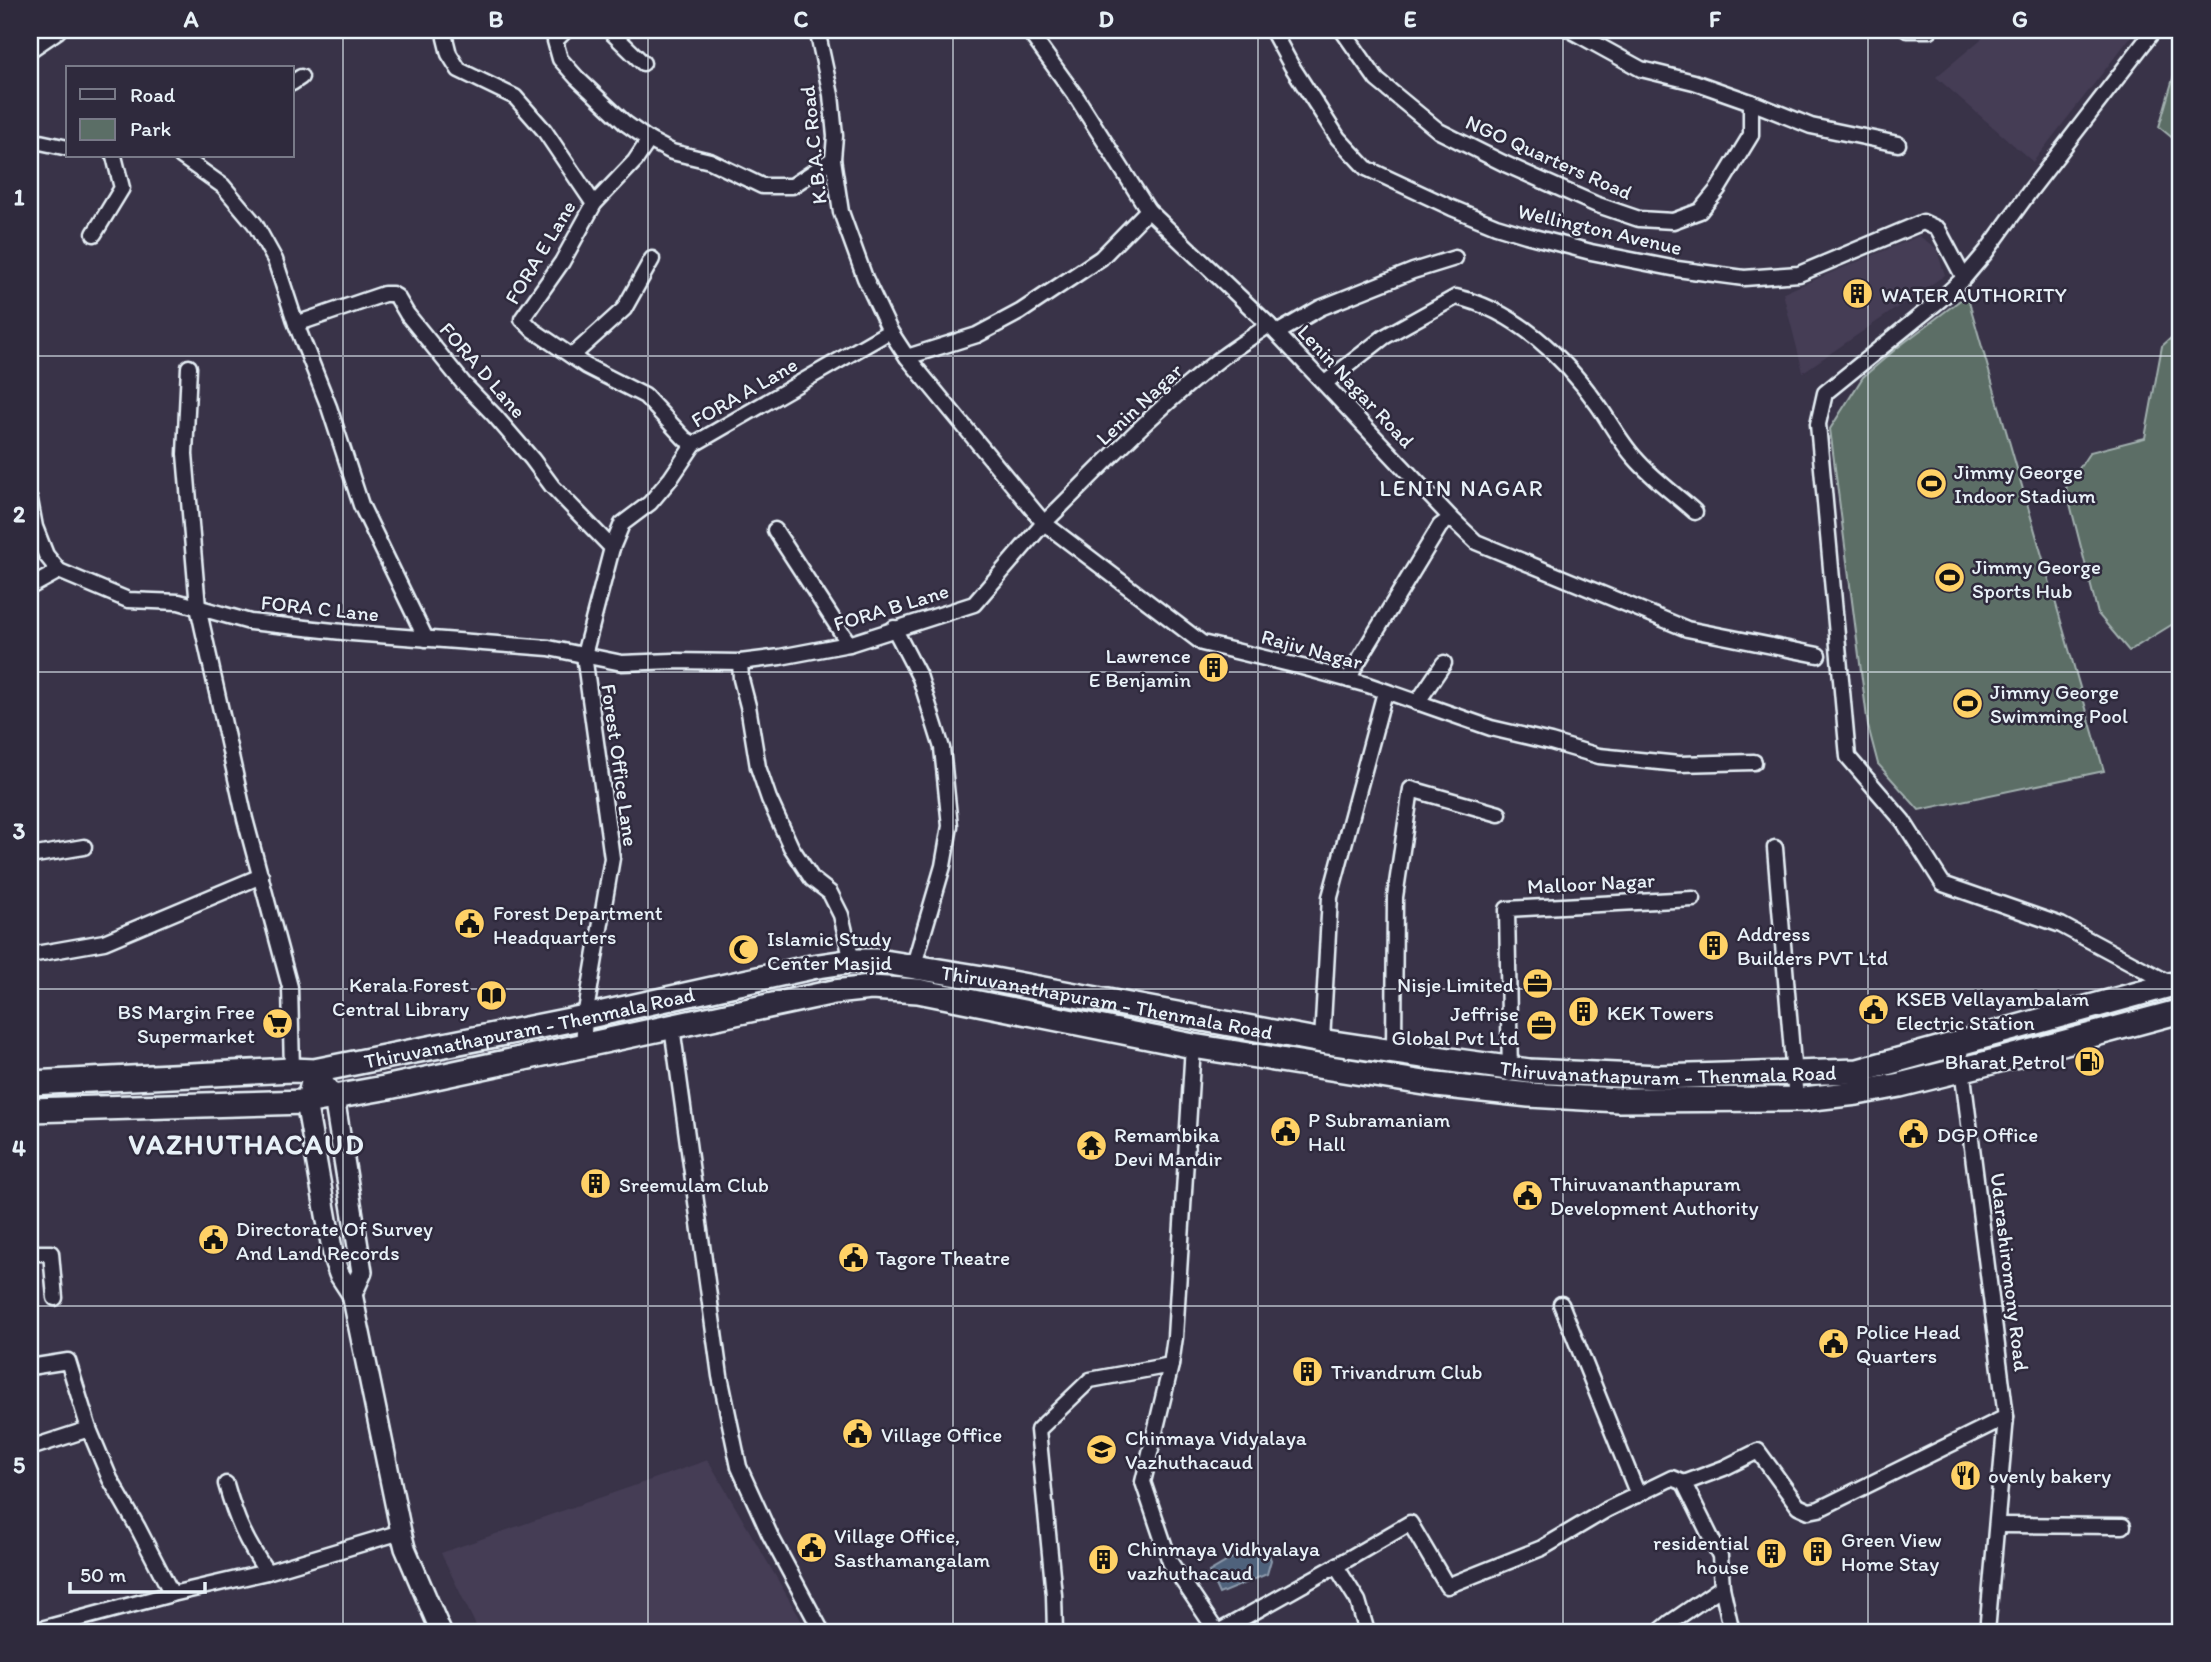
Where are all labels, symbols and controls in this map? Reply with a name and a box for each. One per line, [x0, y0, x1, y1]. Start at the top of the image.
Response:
text: A [183, 5, 199, 33]
text: B [489, 5, 504, 33]
text: C [794, 5, 809, 33]
text: D [1098, 5, 1114, 33]
text: E [1404, 5, 1417, 33]
text: F [1709, 5, 1722, 33]
text: G [2012, 5, 2028, 33]
legend [66, 66, 294, 158]
text: Road [130, 82, 176, 107]
street label: K.B.A.C Road [794, 84, 832, 206]
street label: NGO Quarters Road [1462, 109, 1636, 205]
text: Park [130, 116, 172, 141]
text: 1 [14, 183, 25, 211]
street label: FORA E Lane [499, 196, 581, 308]
street label: Wellington Avenue [1515, 198, 1685, 260]
building icon: WATER AUTHORITY [1841, 277, 1875, 311]
place label: WATER AUTHORITY [1881, 282, 2067, 307]
street label: FORA D Lane [435, 317, 531, 423]
street label: Lenin Nagar Road [1293, 319, 1419, 453]
street label: FORA A Lane [686, 352, 802, 432]
street label: Lenin Nagar [1091, 357, 1188, 450]
place label: Jimmy George Indoor Stadium [1954, 459, 2096, 508]
sports icon: Jimmy George Indoor Stadium [1914, 466, 1948, 500]
district label: LENIN NAGAR [1379, 474, 1545, 502]
text: 2 [13, 500, 26, 528]
place label: Jimmy George Sports Hub [1972, 554, 2101, 603]
sports icon: Jimmy George Sports Hub [1932, 561, 1966, 595]
street label: FORA B Lane [831, 578, 952, 636]
street label: FORA C Lane [260, 589, 380, 627]
street label: Rajiv Nagar [1259, 623, 1366, 675]
place label: Lawrence E Benjamin [1089, 643, 1191, 692]
building icon: Lawrence E Benjamin [1197, 650, 1231, 684]
place label: Jimmy George Swimming Pool [1990, 679, 2128, 728]
street label: Forest Office Lane [596, 682, 644, 848]
sports icon: Jimmy George Swimming Pool [1950, 686, 1984, 720]
text: 3 [13, 817, 26, 845]
street label: Malloor Nagar [1526, 867, 1656, 899]
place label: Forest Department Headquarters [493, 900, 663, 949]
public building icon: Forest Department Headquarters [453, 907, 487, 941]
place label: Address Builders PVT Ltd [1737, 921, 1888, 970]
place label: Islamic Study Center Masjid [767, 926, 893, 975]
building icon: Address Builders PVT Ltd [1697, 928, 1731, 962]
mosque icon: Islamic Study Center Masjid [727, 933, 761, 967]
street label: Thiruvanathapuram - Thenmala Road [939, 959, 1275, 1044]
office icon: Nisje Limited [1520, 967, 1554, 1001]
place label: Kerala Forest Central Library [332, 972, 469, 1021]
place label: Nisje Limited [1397, 972, 1514, 997]
library icon: Kerala Forest Central Library [475, 979, 509, 1013]
street label: Thiruvanathapuram - Thenmala Road [362, 981, 697, 1073]
place label: KSEB Vellayambalam Electric Station [1896, 986, 2090, 1035]
public building icon: KSEB Vellayambalam Electric Station [1856, 993, 1890, 1027]
building icon: KEK Towers [1567, 995, 1601, 1029]
place label: BS Margin Free Supermarket [118, 999, 255, 1048]
place label: KEK Towers [1607, 1000, 1714, 1025]
place label: Jeffrise Global Pvt Ltd [1392, 1001, 1519, 1050]
supermarket icon: BS Margin Free Supermarket [261, 1006, 295, 1040]
office icon: Jeffrise Global Pvt Ltd [1525, 1008, 1559, 1042]
fuel station icon: Bharat Petrol [2072, 1044, 2106, 1078]
place label: Bharat Petrol [1945, 1049, 2066, 1074]
street label: Thiruvanathapuram - Thenmala Road [1498, 1055, 1837, 1090]
place label: P Subramaniam Hall [1308, 1107, 1450, 1156]
public building icon: P Subramaniam Hall [1268, 1114, 1302, 1148]
public building icon: DGP Office [1897, 1117, 1931, 1151]
place label: Remambika Devi Mandir [1114, 1122, 1223, 1171]
place label: DGP Office [1937, 1122, 2038, 1147]
district label: VAZHUTHACAUD [129, 1127, 365, 1161]
temple icon: Remambika Devi Mandir [1074, 1129, 1108, 1163]
text: 4 [12, 1134, 26, 1162]
building icon: Sreemulam Club [579, 1167, 613, 1201]
place label: Thiruvananthapuram Development Authority [1550, 1171, 1759, 1220]
street label: Udarashiromony Road [1985, 1171, 2035, 1373]
place label: Sreemulam Club [619, 1172, 769, 1197]
public building icon: Thiruvananthapuram Development Authority [1510, 1178, 1544, 1212]
place label: Directorate Of Survey And Land Records [236, 1216, 433, 1265]
public building icon: Directorate Of Survey And Land Records [196, 1223, 230, 1257]
public building icon: Tagore Theatre [836, 1240, 870, 1274]
place label: Tagore Theatre [876, 1245, 1010, 1270]
place label: Police Head Quarters [1856, 1319, 1961, 1368]
public building icon: Police Head Quarters [1816, 1326, 1850, 1360]
building icon: Trivandrum Club [1291, 1354, 1325, 1388]
place label: Trivandrum Club [1331, 1359, 1483, 1384]
public building icon: Village Office [841, 1417, 875, 1451]
place label: Village Office [881, 1422, 1002, 1447]
place label: Chinmaya Vidyalaya Vazhuthacaud [1125, 1425, 1307, 1474]
school or university icon: Chinmaya Vidyalaya Vazhuthacaud [1085, 1432, 1119, 1466]
text: 5 [13, 1451, 25, 1479]
restaurant icon: ovenly bakery [1948, 1458, 1982, 1492]
place label: ovenly bakery [1988, 1463, 2111, 1488]
place label: Village Office, Sasthamangalam [834, 1523, 990, 1572]
place label: Green View Home Stay [1841, 1527, 1942, 1576]
public building icon: Village Office, Sasthamangalam [794, 1530, 828, 1564]
place label: residential house [1653, 1530, 1749, 1579]
building icon: Green View Home Stay [1801, 1534, 1835, 1568]
place label: Chinmaya Vidhyalaya vazhuthacaud [1127, 1536, 1320, 1585]
building icon: residential house [1755, 1537, 1789, 1571]
building icon: Chinmaya Vidhyalaya vazhuthacaud [1087, 1543, 1121, 1577]
scale bar [70, 1550, 205, 1594]
text: 50 m [80, 1562, 127, 1587]

